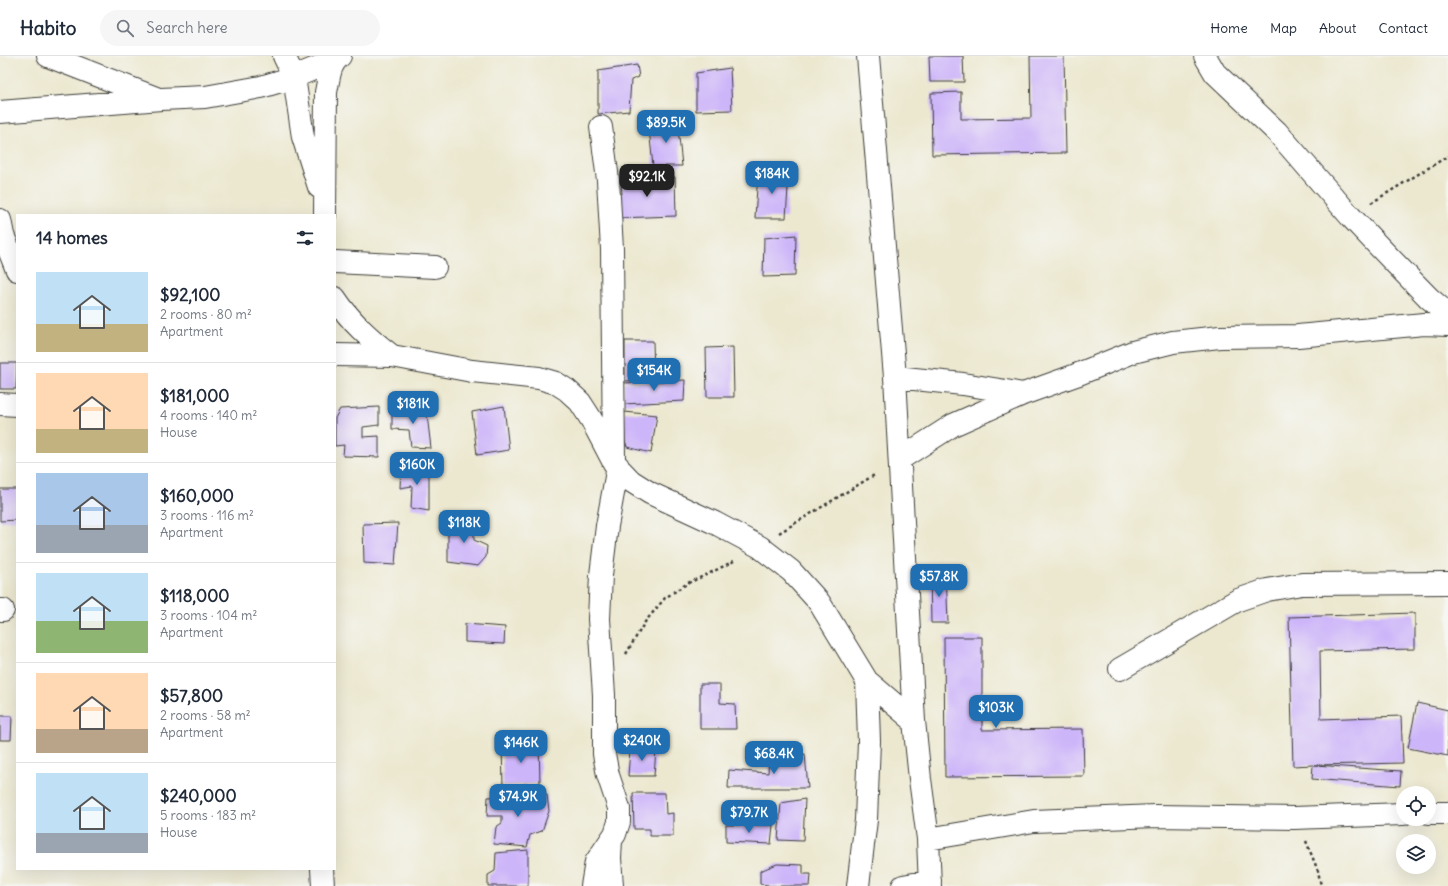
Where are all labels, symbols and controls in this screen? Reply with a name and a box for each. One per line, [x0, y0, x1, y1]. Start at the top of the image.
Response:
search box [100, 10, 380, 46]
text: Habito [20, 16, 76, 40]
icon: search [114, 17, 136, 39]
text: Search here [146, 18, 228, 37]
text: Home [1210, 19, 1248, 37]
text: Map [1270, 19, 1297, 37]
text: About [1319, 19, 1357, 37]
text: Contact [1379, 19, 1428, 37]
pin: $89.5K [633, 110, 699, 144]
text: $89.5K [646, 114, 686, 131]
pin: $184K [744, 161, 800, 195]
pin: $92.1K [614, 164, 680, 198]
text: $184K [754, 165, 790, 182]
text: $92.1K [628, 168, 666, 185]
text: 14 homes [36, 227, 108, 249]
icon: filters [294, 227, 316, 249]
text: $92,100 [160, 284, 221, 306]
icon: home [68, 288, 116, 336]
text: 2 rooms · 80 m² [160, 306, 252, 323]
text: Apartment [160, 323, 223, 340]
pin: $154K [626, 358, 682, 392]
text: $154K [636, 362, 672, 379]
text: $181,000 [160, 385, 230, 407]
icon: home [68, 389, 116, 437]
pin: $181K [385, 391, 441, 425]
text: $181K [397, 395, 429, 412]
text: 4 rooms · 140 m² [160, 407, 257, 424]
text: House [160, 424, 197, 441]
pin: $160K [389, 452, 445, 486]
text: $160K [399, 456, 435, 473]
text: $160,000 [160, 485, 234, 507]
icon: home [68, 489, 116, 537]
text: 3 rooms · 116 m² [160, 507, 254, 524]
pin: $118K [436, 510, 492, 544]
text: $118K [448, 514, 480, 531]
text: Apartment [160, 524, 223, 541]
pin: $57.8K [906, 564, 972, 598]
text: $57.8K [919, 568, 959, 585]
text: $118,000 [160, 585, 230, 607]
icon: home [68, 589, 116, 637]
text: 3 rooms · 104 m² [160, 607, 257, 624]
text: Apartment [160, 624, 223, 641]
text: $57,800 [160, 685, 223, 707]
icon: home [68, 689, 116, 737]
pin: $103K [968, 695, 1024, 729]
text: $103K [978, 699, 1014, 716]
text: 2 rooms · 58 m² [160, 707, 251, 724]
text: Apartment [160, 724, 223, 741]
pin: $240K [614, 728, 670, 762]
pin: $146K [493, 730, 549, 764]
text: $240K [623, 732, 661, 749]
text: $146K [503, 734, 539, 751]
pin: $68.4K [741, 741, 807, 775]
text: $68.4K [754, 745, 794, 762]
pin: $74.9K [485, 784, 551, 818]
text: $240,000 [160, 785, 237, 807]
map controls [1396, 786, 1436, 874]
button: locate [1396, 786, 1436, 826]
text: $74.9K [498, 788, 538, 805]
icon: home [68, 789, 116, 837]
pin: $79.7K [716, 800, 782, 834]
text: $79.7K [730, 804, 768, 821]
text: 5 rooms · 183 m² [160, 807, 256, 824]
text: House [160, 824, 197, 841]
button: layers [1396, 834, 1436, 874]

